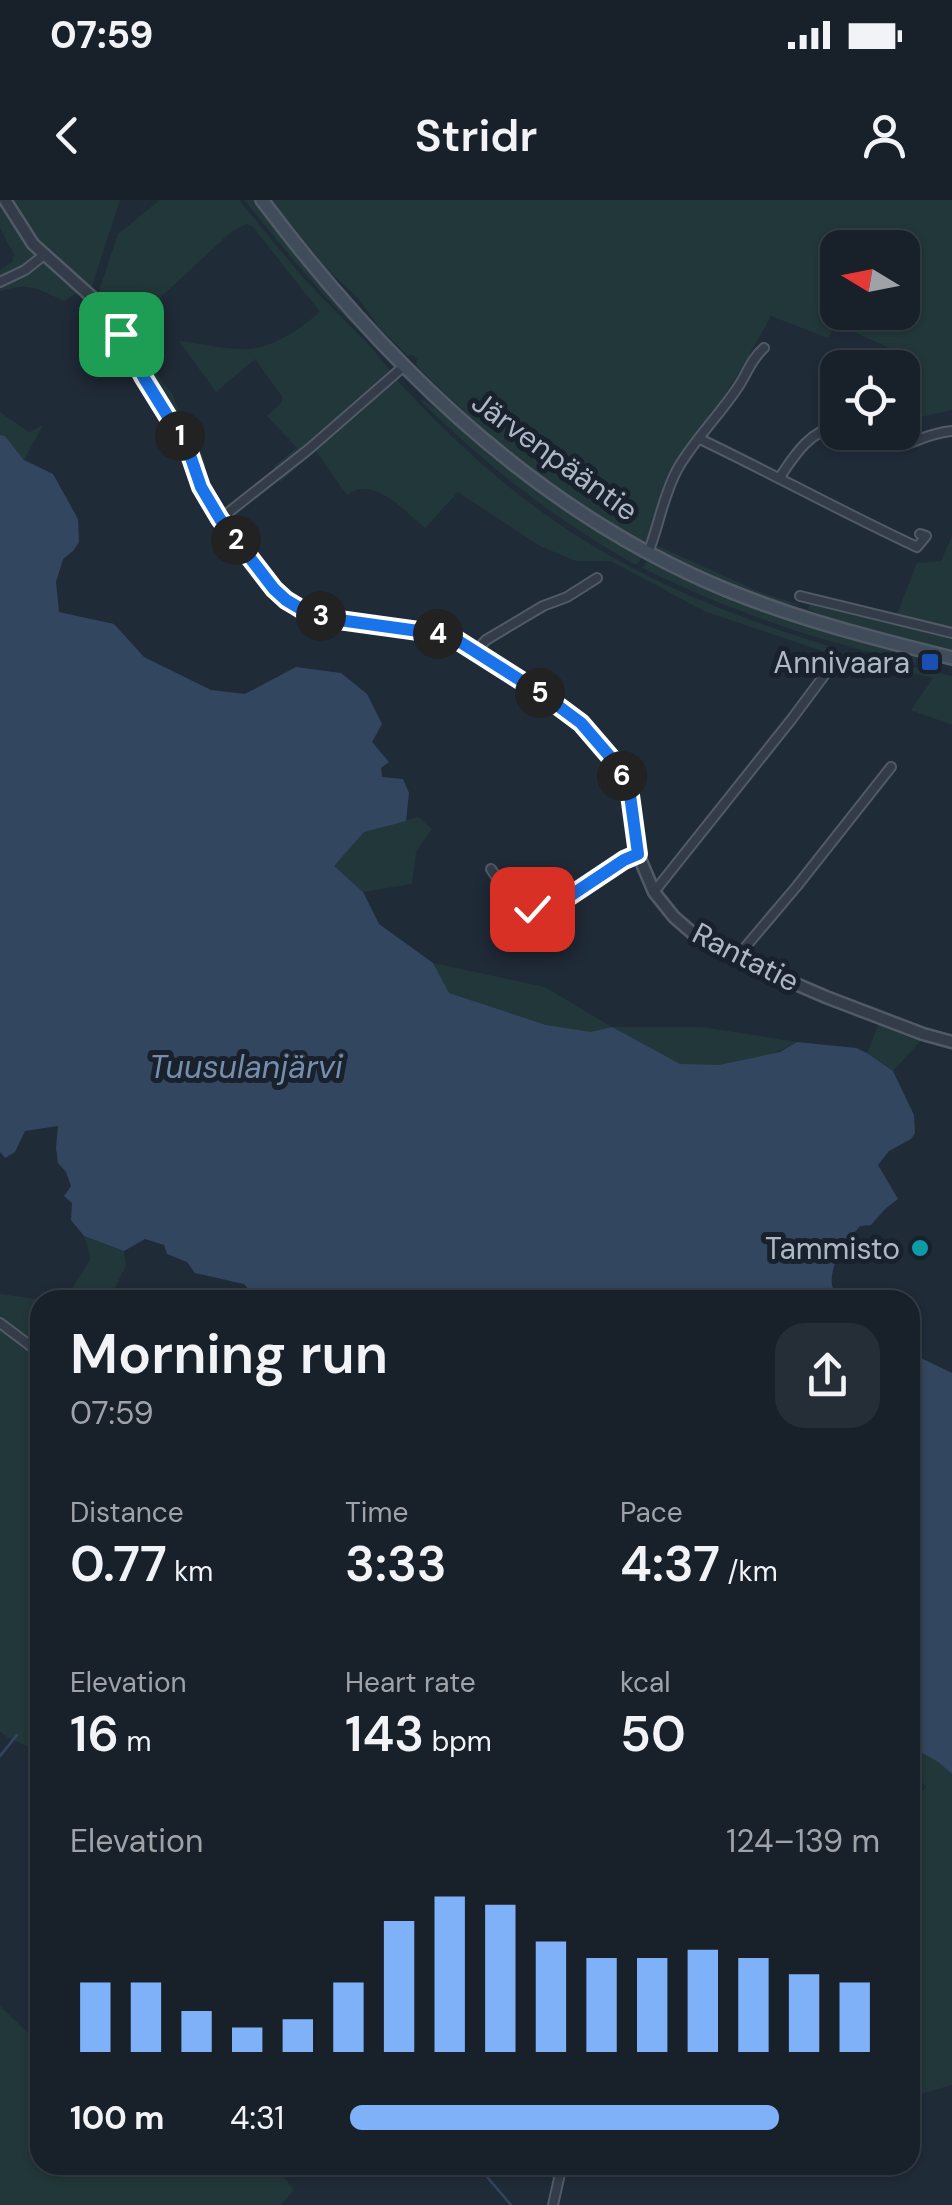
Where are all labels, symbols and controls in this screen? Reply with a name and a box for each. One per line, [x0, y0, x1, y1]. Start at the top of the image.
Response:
text: 07:59 [50, 10, 153, 60]
text: Stridr [415, 106, 537, 165]
icon: back [40, 108, 95, 163]
icon: person [857, 108, 912, 163]
north arrow [820, 230, 920, 330]
map controls [820, 230, 920, 450]
pin [79, 292, 164, 377]
icon: arrive [94, 307, 149, 362]
button: locate [820, 350, 920, 450]
street label: Järvenpääntie [464, 382, 646, 530]
pin: 1 [155, 411, 205, 461]
text: 1 [175, 417, 185, 454]
pin: 2 [211, 515, 261, 565]
text: 2 [228, 521, 244, 558]
pin: 3 [296, 591, 346, 641]
text: 3 [313, 597, 329, 634]
pin: 4 [413, 609, 463, 659]
text: 4 [429, 615, 447, 652]
place label: Annivaara [773, 643, 910, 682]
marker: Annivaara [919, 651, 941, 673]
pin: 5 [515, 668, 565, 718]
text: 5 [531, 674, 549, 711]
pin: 6 [597, 751, 647, 801]
text: 6 [613, 757, 631, 794]
pin [490, 867, 575, 952]
icon: check [505, 882, 560, 937]
street label: Rantatie [686, 914, 806, 1000]
water label: Tuusulanjärvi [149, 1046, 344, 1088]
place label: Tammisto [765, 1229, 900, 1268]
marker: Tammisto [909, 1237, 931, 1259]
text: Morning run [70, 1318, 388, 1390]
button: share [775, 1323, 880, 1428]
text: 07:59 [70, 1392, 154, 1434]
text: Distance [70, 1494, 184, 1531]
text: Time [345, 1494, 408, 1531]
text: Pace [620, 1494, 683, 1531]
text: 0.77 [70, 1531, 167, 1597]
text: 3:33 [345, 1531, 447, 1597]
text: 4:37 [620, 1531, 720, 1597]
text: km [167, 1553, 213, 1590]
text: /km [720, 1553, 778, 1590]
text: Elevation [70, 1664, 187, 1701]
text: Heart rate [345, 1664, 476, 1701]
text: kcal [620, 1664, 671, 1701]
text: 16 [70, 1701, 119, 1767]
text: 143 [345, 1701, 424, 1767]
text: 50 [620, 1701, 686, 1767]
text: m [119, 1723, 151, 1760]
text: bpm [424, 1723, 492, 1760]
text: Elevation [70, 1820, 203, 1862]
text: 124–139 m [726, 1820, 880, 1862]
text: 100 m [70, 2097, 164, 2139]
text: 4:31 [230, 2097, 284, 2139]

